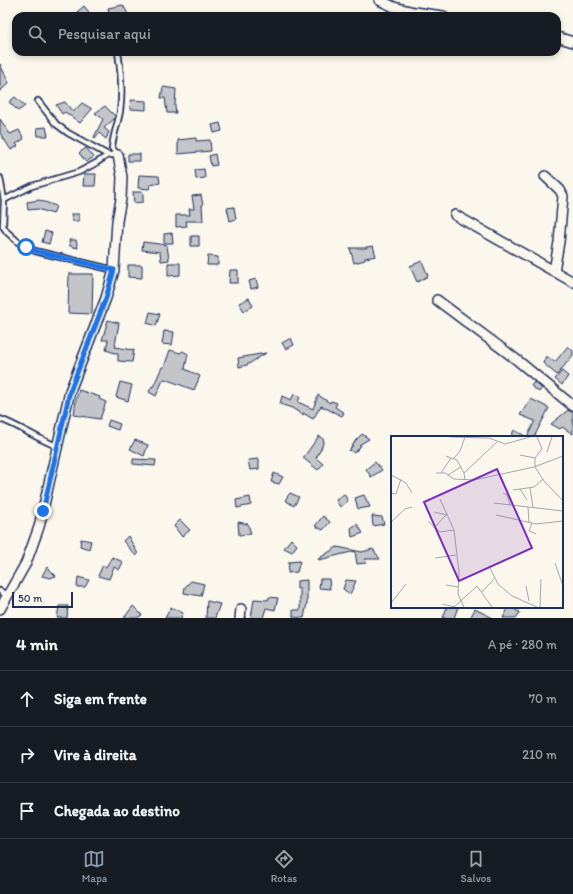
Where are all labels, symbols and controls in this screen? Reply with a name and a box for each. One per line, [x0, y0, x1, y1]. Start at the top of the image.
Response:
search box [12, 12, 561, 56]
icon: search [26, 23, 48, 45]
text: Pesquisar aqui [58, 25, 151, 43]
route start [17, 238, 35, 256]
inset map [391, 436, 563, 608]
route end [34, 502, 52, 520]
scale bar [12, 590, 73, 609]
text: 50 m [18, 592, 42, 605]
text: 4 min [16, 634, 58, 654]
text: A pé · 280 m [488, 637, 557, 652]
icon: ahead [16, 688, 38, 710]
text: Siga em frente [54, 690, 147, 708]
text: 70 m [529, 691, 557, 706]
icon: right [16, 744, 38, 766]
text: Vire à direita [54, 746, 137, 764]
text: 210 m [522, 747, 557, 762]
icon: arrive [16, 800, 38, 822]
text: Chegada ao destino [54, 802, 180, 820]
tab: Mapa [82, 848, 107, 885]
tab: Rotas [271, 848, 297, 885]
tab: Salvos [461, 848, 491, 885]

